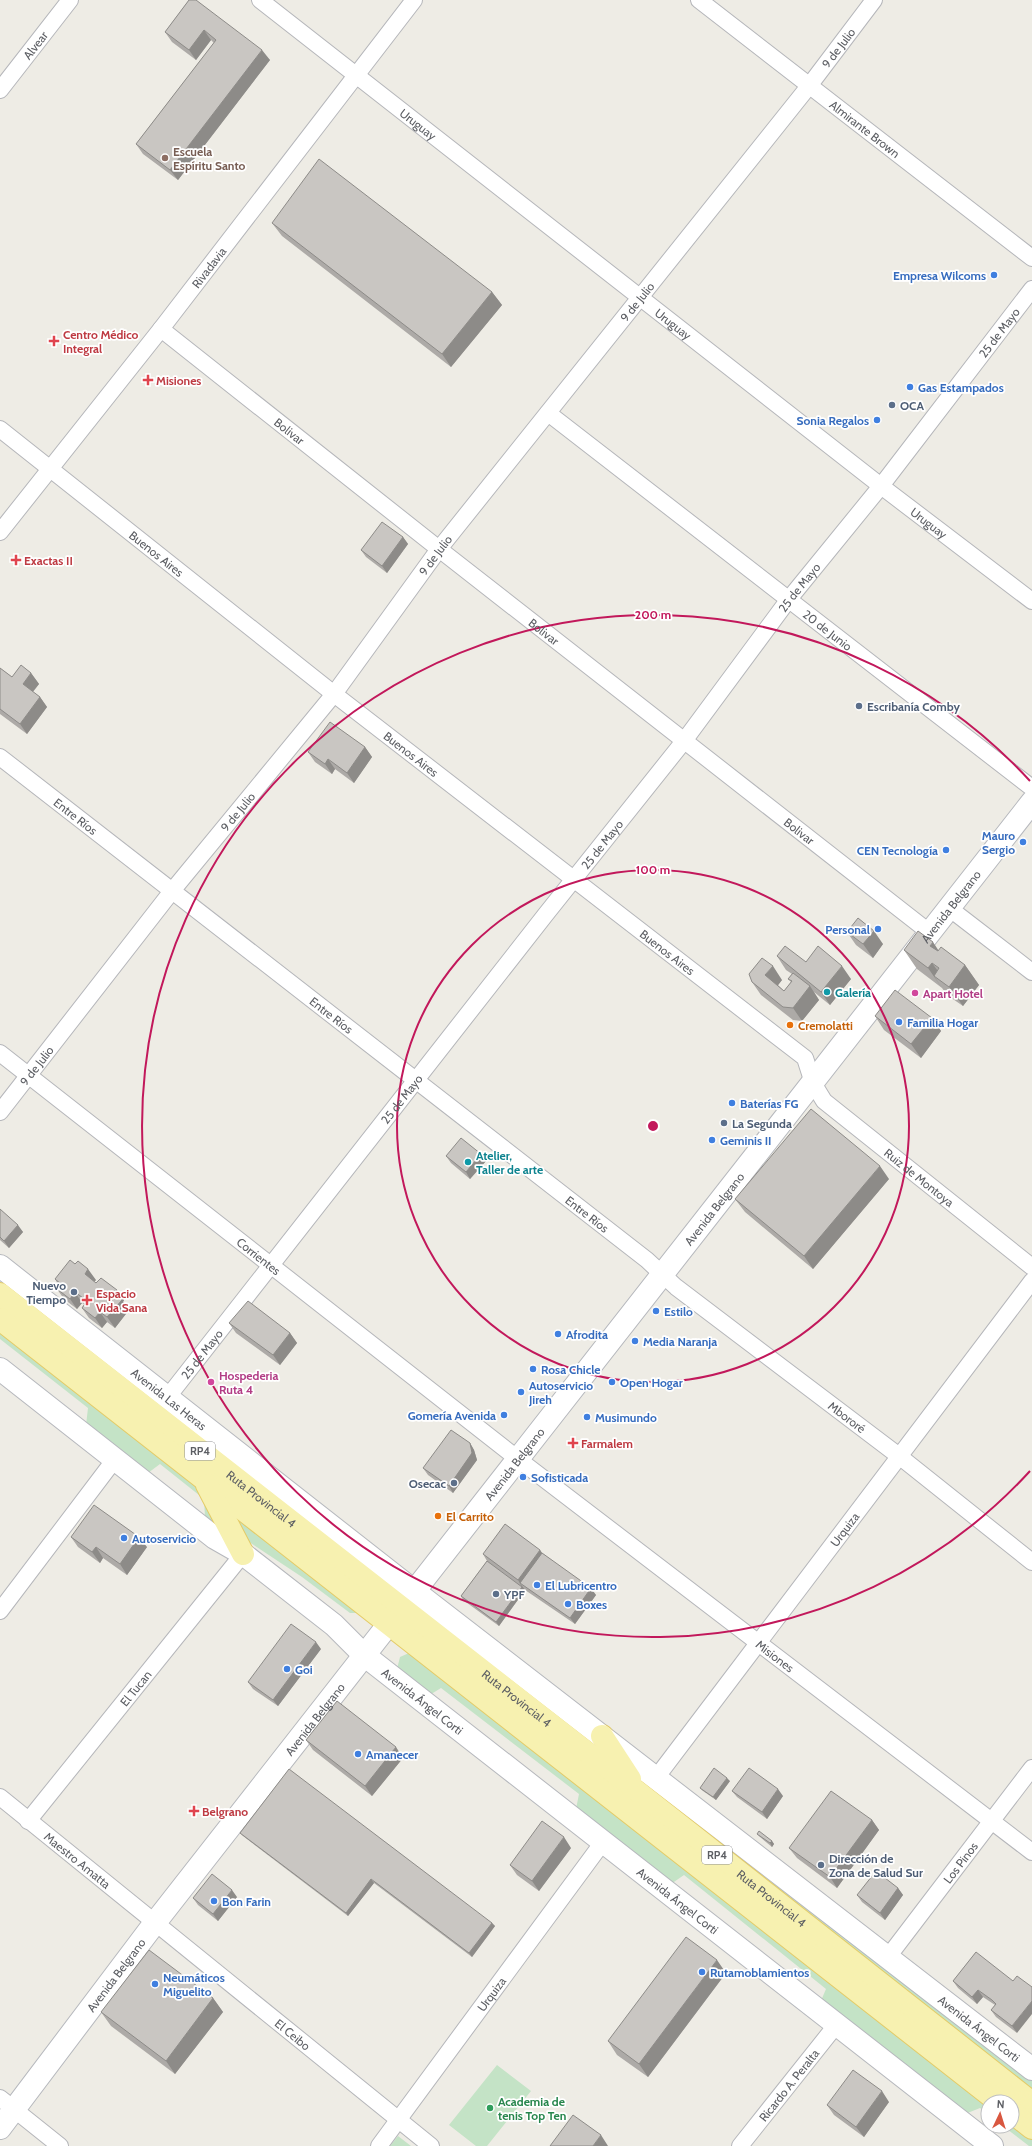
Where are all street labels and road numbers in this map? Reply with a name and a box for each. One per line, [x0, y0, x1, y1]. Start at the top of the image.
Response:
street label: 9 de Julio [818, 24, 858, 71]
street label: Alvear [19, 28, 51, 62]
street label: Almirante Brown [827, 97, 903, 161]
street label: Uruguay [397, 105, 440, 143]
street label: Rivadavia [188, 244, 229, 291]
street label: 9 de Julio [617, 278, 657, 324]
street label: 25 de Mayo [975, 304, 1023, 360]
street label: Uruguay [652, 305, 695, 343]
street label: Bolivar [271, 414, 308, 448]
street label: Uruguay [908, 504, 951, 541]
street label: Buenos Aires [126, 527, 187, 579]
street label: 9 de Julio [415, 531, 455, 578]
street label: 25 de Mayo [775, 559, 823, 615]
street label: 20 de Junio [800, 606, 856, 654]
street label: Bolivar [526, 615, 563, 648]
street label: Buenos Aires [381, 728, 442, 780]
street label: 9 de Julio [217, 789, 258, 834]
street label: Entre Ríos [51, 794, 101, 838]
street label: Bolivar [781, 814, 818, 847]
street label: 25 de Mayo [577, 816, 626, 872]
street label: Avenida Belgrano [917, 866, 984, 946]
street label: Buenos Aires [637, 926, 698, 978]
street label: Entre Ríos [307, 993, 356, 1036]
street label: 9 de Julio [16, 1042, 57, 1088]
street label: 25 de Mayo [377, 1071, 426, 1127]
street label: Ruiz de Montoya [882, 1145, 957, 1210]
street label: Avenida Belgrano [681, 1169, 747, 1248]
street label: Entre Ríos [563, 1192, 612, 1235]
street label: Corrientes [234, 1234, 284, 1278]
street label: 25 de Mayo [177, 1326, 226, 1382]
street label: Avenida Las Heras [128, 1365, 210, 1433]
street label: Mbororé [826, 1398, 869, 1436]
street label: Avenida Belgrano [481, 1424, 548, 1503]
road number: RP4 [185, 1442, 215, 1460]
street label: Ruta Provincial 4 [224, 1467, 299, 1530]
street label: Urquiza [826, 1509, 862, 1549]
street label: Misiones [753, 1636, 797, 1675]
street label: Avenida Ángel Corti [379, 1664, 466, 1737]
street label: Ruta Provincial 4 [479, 1666, 555, 1730]
street label: El Tucan [116, 1667, 154, 1709]
street label: Avenida Belgrano [281, 1679, 348, 1758]
street label: Maestro Amatta [42, 1829, 114, 1891]
street label: Los Pinos [940, 1839, 981, 1886]
road number: RP4 [702, 1846, 732, 1864]
street label: Avenida Ángel Corti [634, 1864, 722, 1937]
street label: Ruta Provincial 4 [734, 1866, 810, 1930]
street label: Avenida Belgrano [83, 1935, 149, 2015]
street label: Urquiza [473, 1973, 509, 2014]
street label: Avenida Ángel Corti [935, 1992, 1023, 2065]
street label: El Ceibo [272, 2015, 314, 2053]
street label: Ricardo A. Peralta [755, 2046, 822, 2124]

